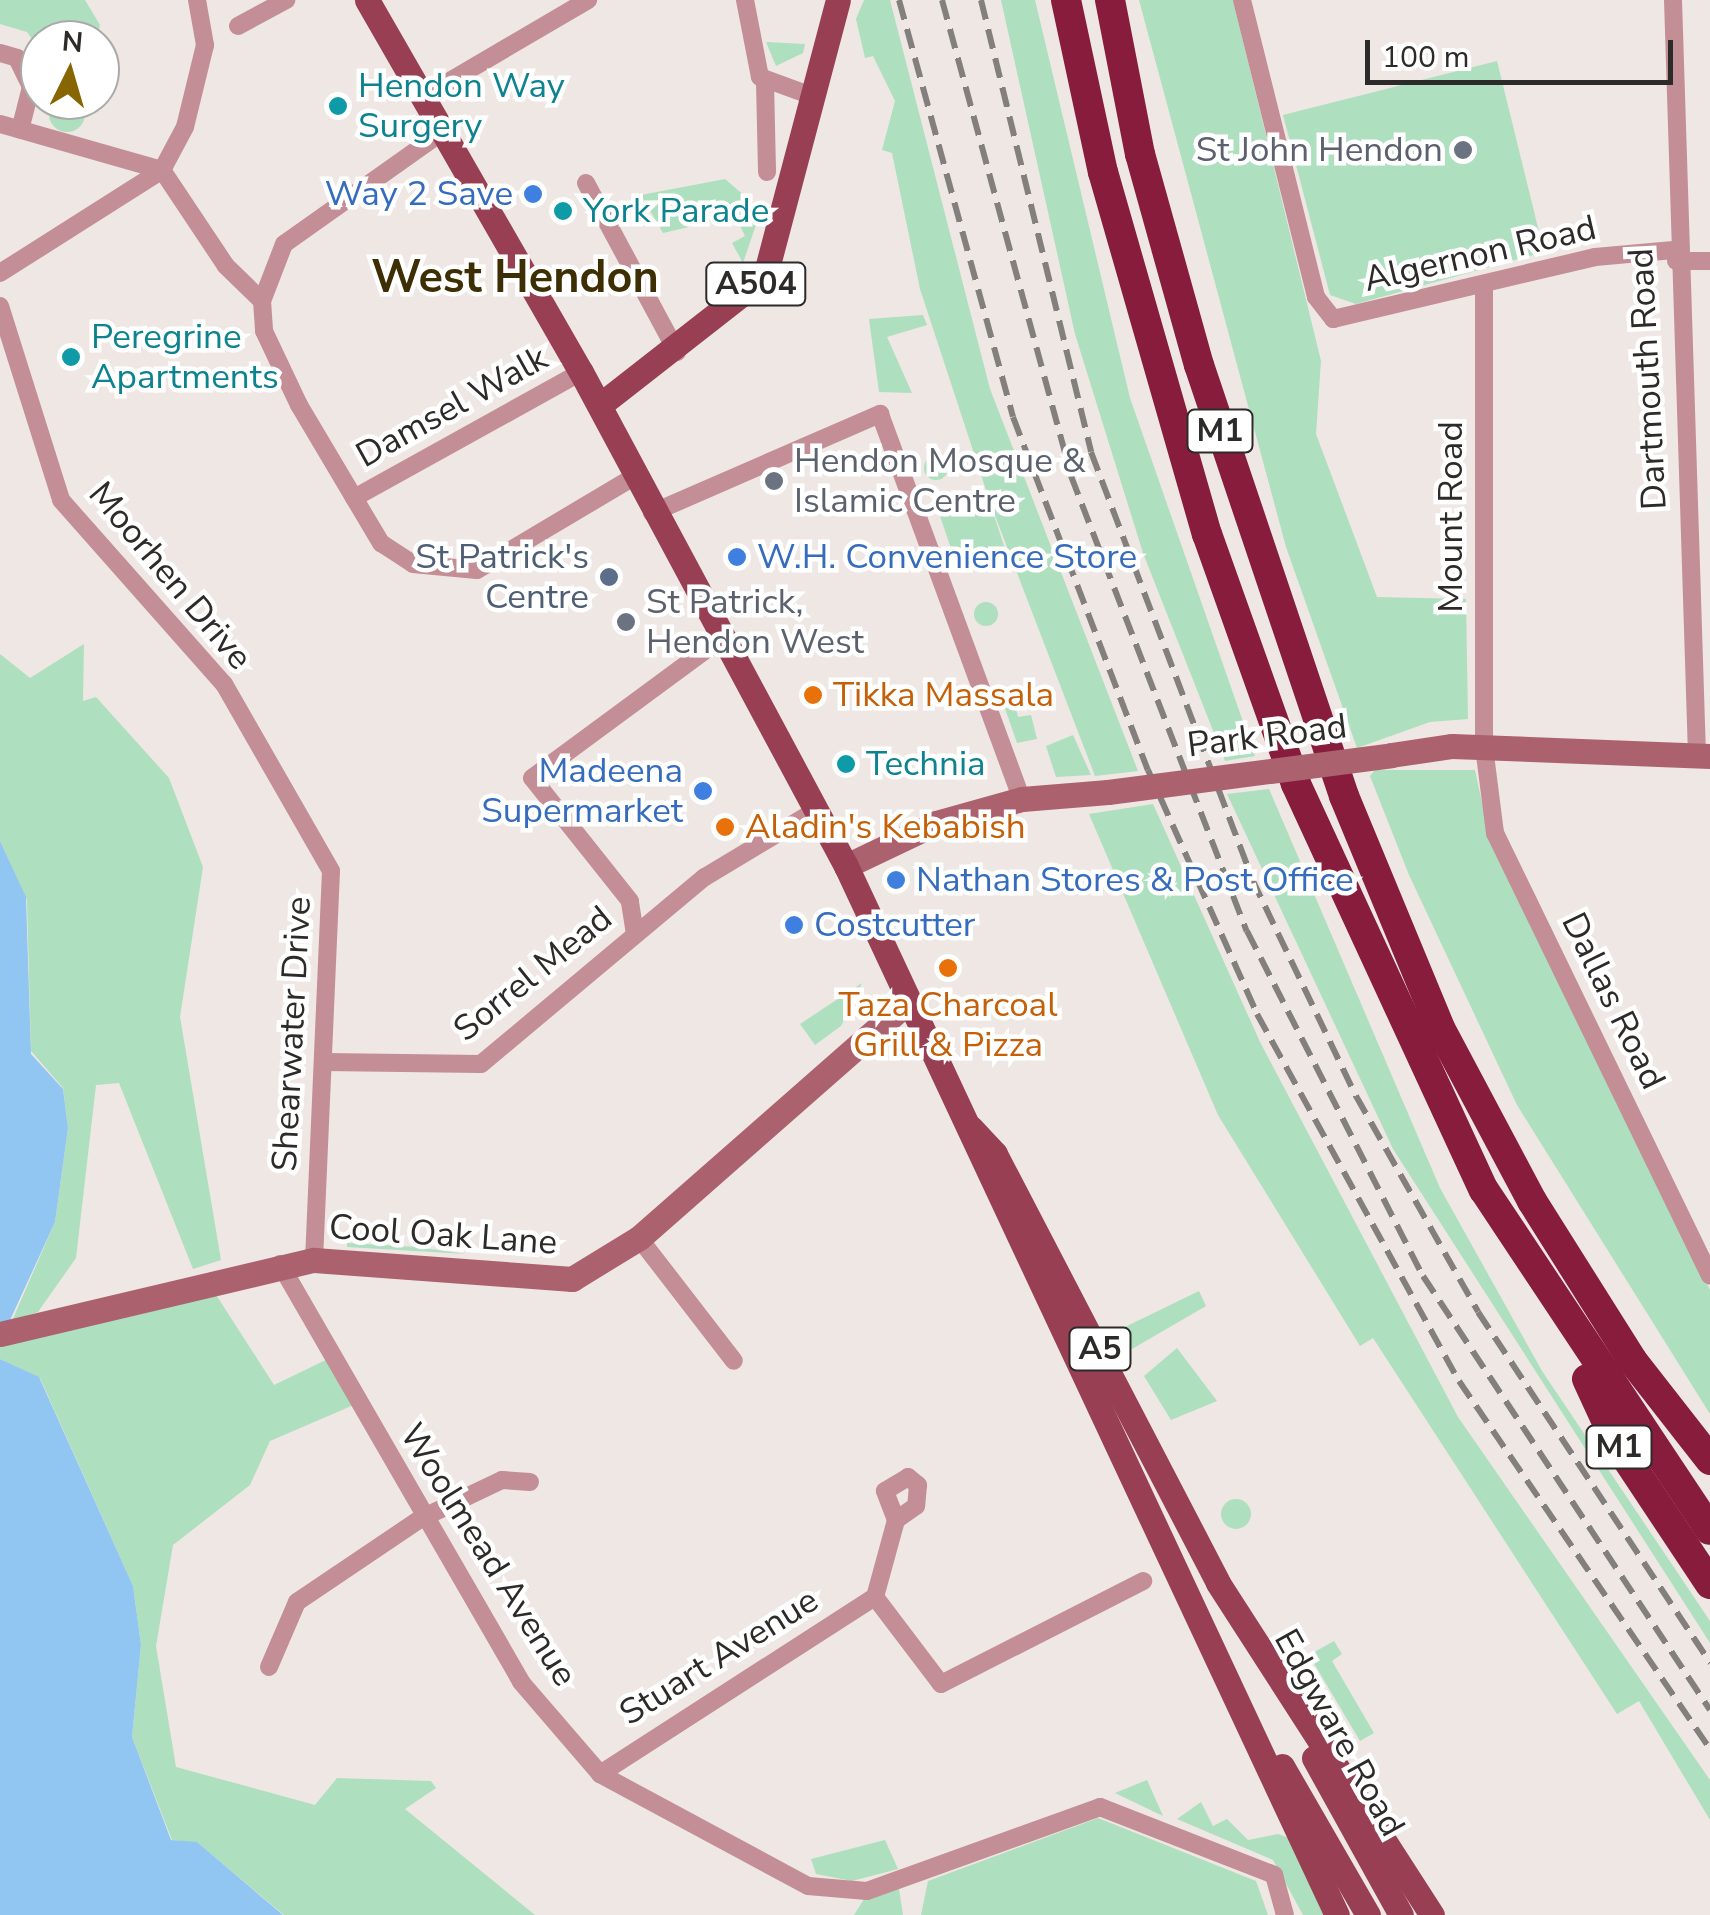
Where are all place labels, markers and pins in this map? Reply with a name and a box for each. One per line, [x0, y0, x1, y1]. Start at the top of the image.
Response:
place label: Hendon Way Surgery [358, 65, 565, 147]
marker: Hendon Way Surgery [327, 95, 349, 117]
place label: St John Hendon [1196, 129, 1443, 171]
marker: St John Hendon [1452, 139, 1474, 161]
place label: Way 2 Save [325, 173, 513, 215]
marker: Way 2 Save [522, 183, 544, 205]
place label: York Parade [583, 190, 769, 232]
marker: York Parade [552, 200, 574, 222]
place label: Peregrine Apartments [91, 316, 279, 398]
marker: Peregrine Apartments [60, 346, 82, 368]
place label: Hendon Mosque & Islamic Centre [794, 440, 1086, 522]
marker: Hendon Mosque & Islamic Centre [763, 470, 785, 492]
place label: St Patrick's Centre [415, 536, 589, 618]
place label: W.H. Convenience Store [757, 536, 1137, 578]
marker: W.H. Convenience Store [726, 546, 748, 568]
marker: St Patrick's Centre [598, 566, 620, 588]
place label: St Patrick, Hendon West [646, 581, 864, 663]
marker: St Patrick, Hendon West [615, 611, 637, 633]
place label: Tikka Massala [833, 674, 1054, 716]
marker: Tikka Massala [802, 684, 824, 706]
place label: Technia [866, 743, 986, 785]
place label: Madeena Supermarket [481, 750, 683, 832]
marker: Technia [835, 753, 857, 775]
marker: Madeena Supermarket [692, 780, 714, 802]
place label: Aladin's Kebabish [745, 806, 1026, 848]
marker: Aladin's Kebabish [714, 816, 736, 838]
place label: Nathan Stores & Post Office [916, 859, 1354, 901]
marker: Nathan Stores & Post Office [885, 869, 907, 891]
place label: Costcutter [814, 904, 975, 946]
marker: Costcutter [783, 914, 805, 936]
marker: Taza Charcoal Grill & Pizza [937, 957, 959, 979]
place label: Taza Charcoal Grill & Pizza [838, 984, 1058, 1066]

